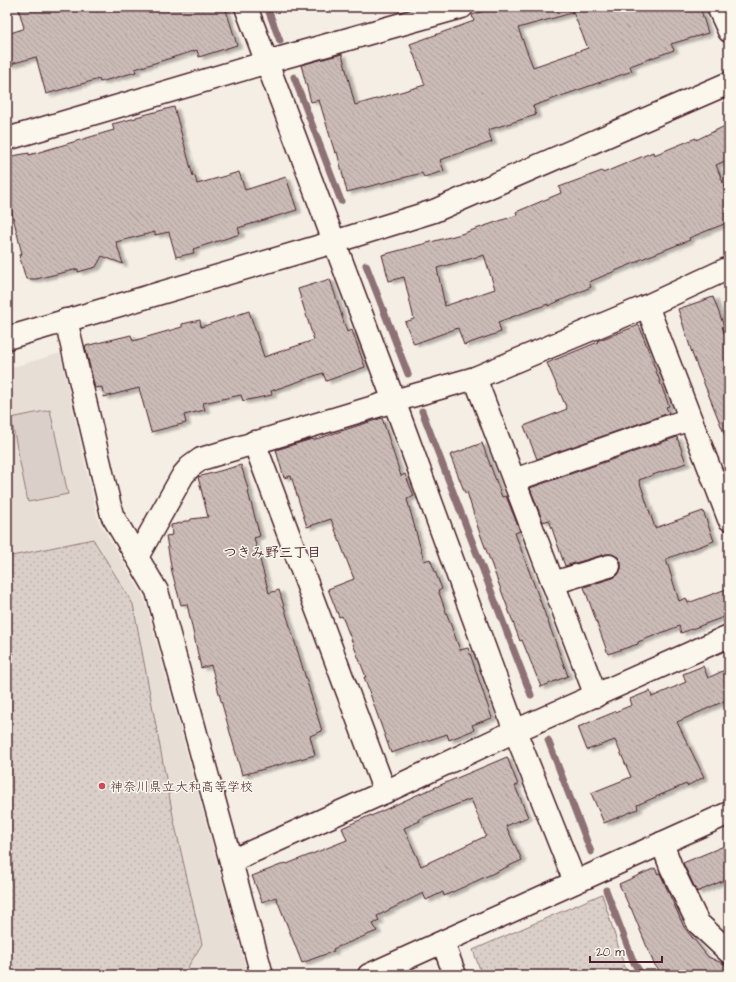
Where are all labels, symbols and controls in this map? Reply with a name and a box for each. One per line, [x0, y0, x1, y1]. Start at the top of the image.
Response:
district label: つきみ野三丁目 [223, 543, 321, 563]
place label: 神奈川県立大和高等学校 [110, 778, 253, 796]
marker: 神奈川県立大和高等学校 [97, 781, 107, 791]
scale bar [590, 938, 662, 964]
text: 20 m [596, 944, 625, 961]

